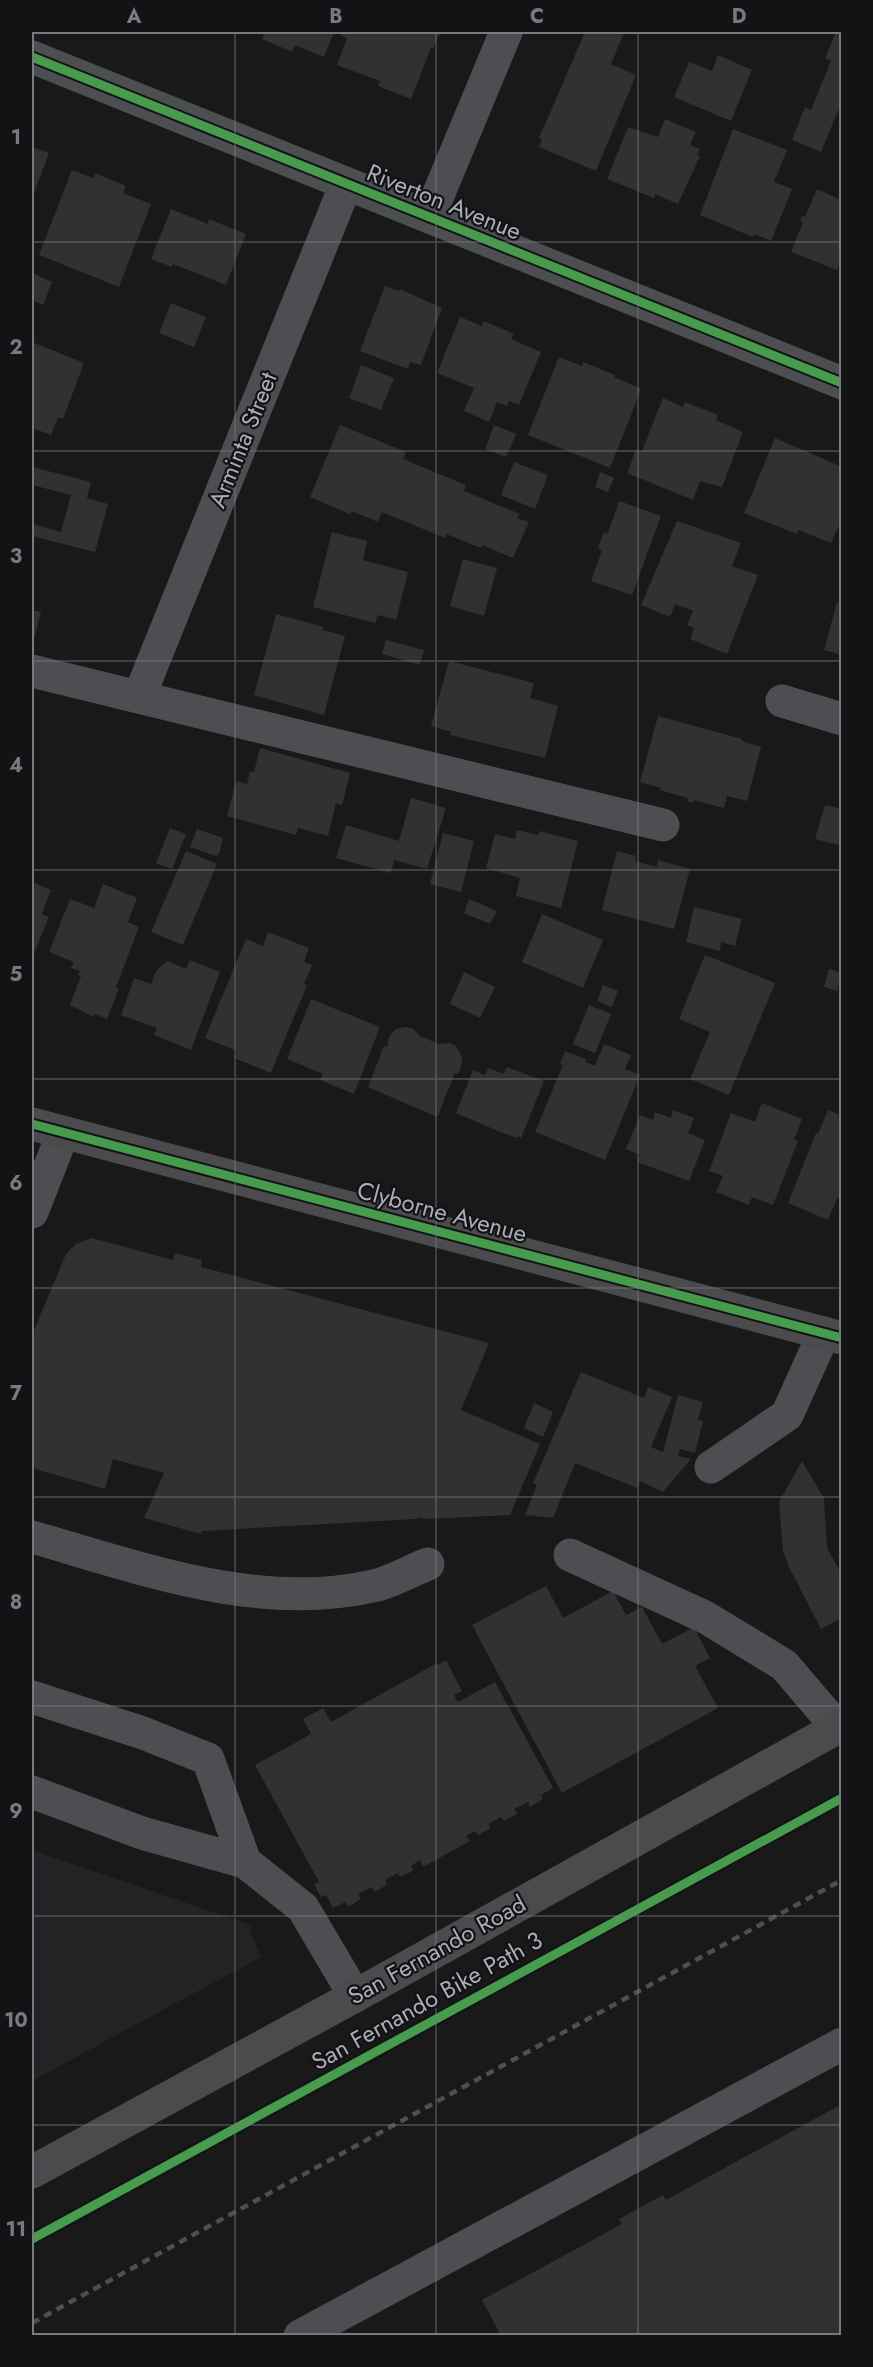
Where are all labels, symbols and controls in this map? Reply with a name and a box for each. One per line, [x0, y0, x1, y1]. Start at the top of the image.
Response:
text: A [126, 2, 142, 31]
text: B [329, 2, 343, 31]
text: C [530, 2, 544, 31]
text: D [732, 2, 746, 31]
text: 1 [11, 123, 21, 152]
street label: Riverton Avenue [362, 155, 527, 248]
text: 2 [9, 333, 23, 362]
street label: Arminta Street [199, 367, 286, 513]
text: 3 [10, 542, 22, 571]
text: 4 [9, 751, 23, 780]
text: 5 [10, 960, 23, 989]
text: 6 [9, 1169, 23, 1198]
street label: Clyborne Avenue [353, 1172, 531, 1251]
text: 7 [10, 1379, 23, 1408]
text: 8 [10, 1588, 22, 1617]
text: 9 [9, 1797, 23, 1826]
street label: San Fernando Road [341, 1886, 532, 2013]
street label: San Fernando Bike Path 3 [305, 1922, 549, 2079]
text: 10 [4, 2006, 28, 2035]
text: 11 [6, 2215, 26, 2244]

